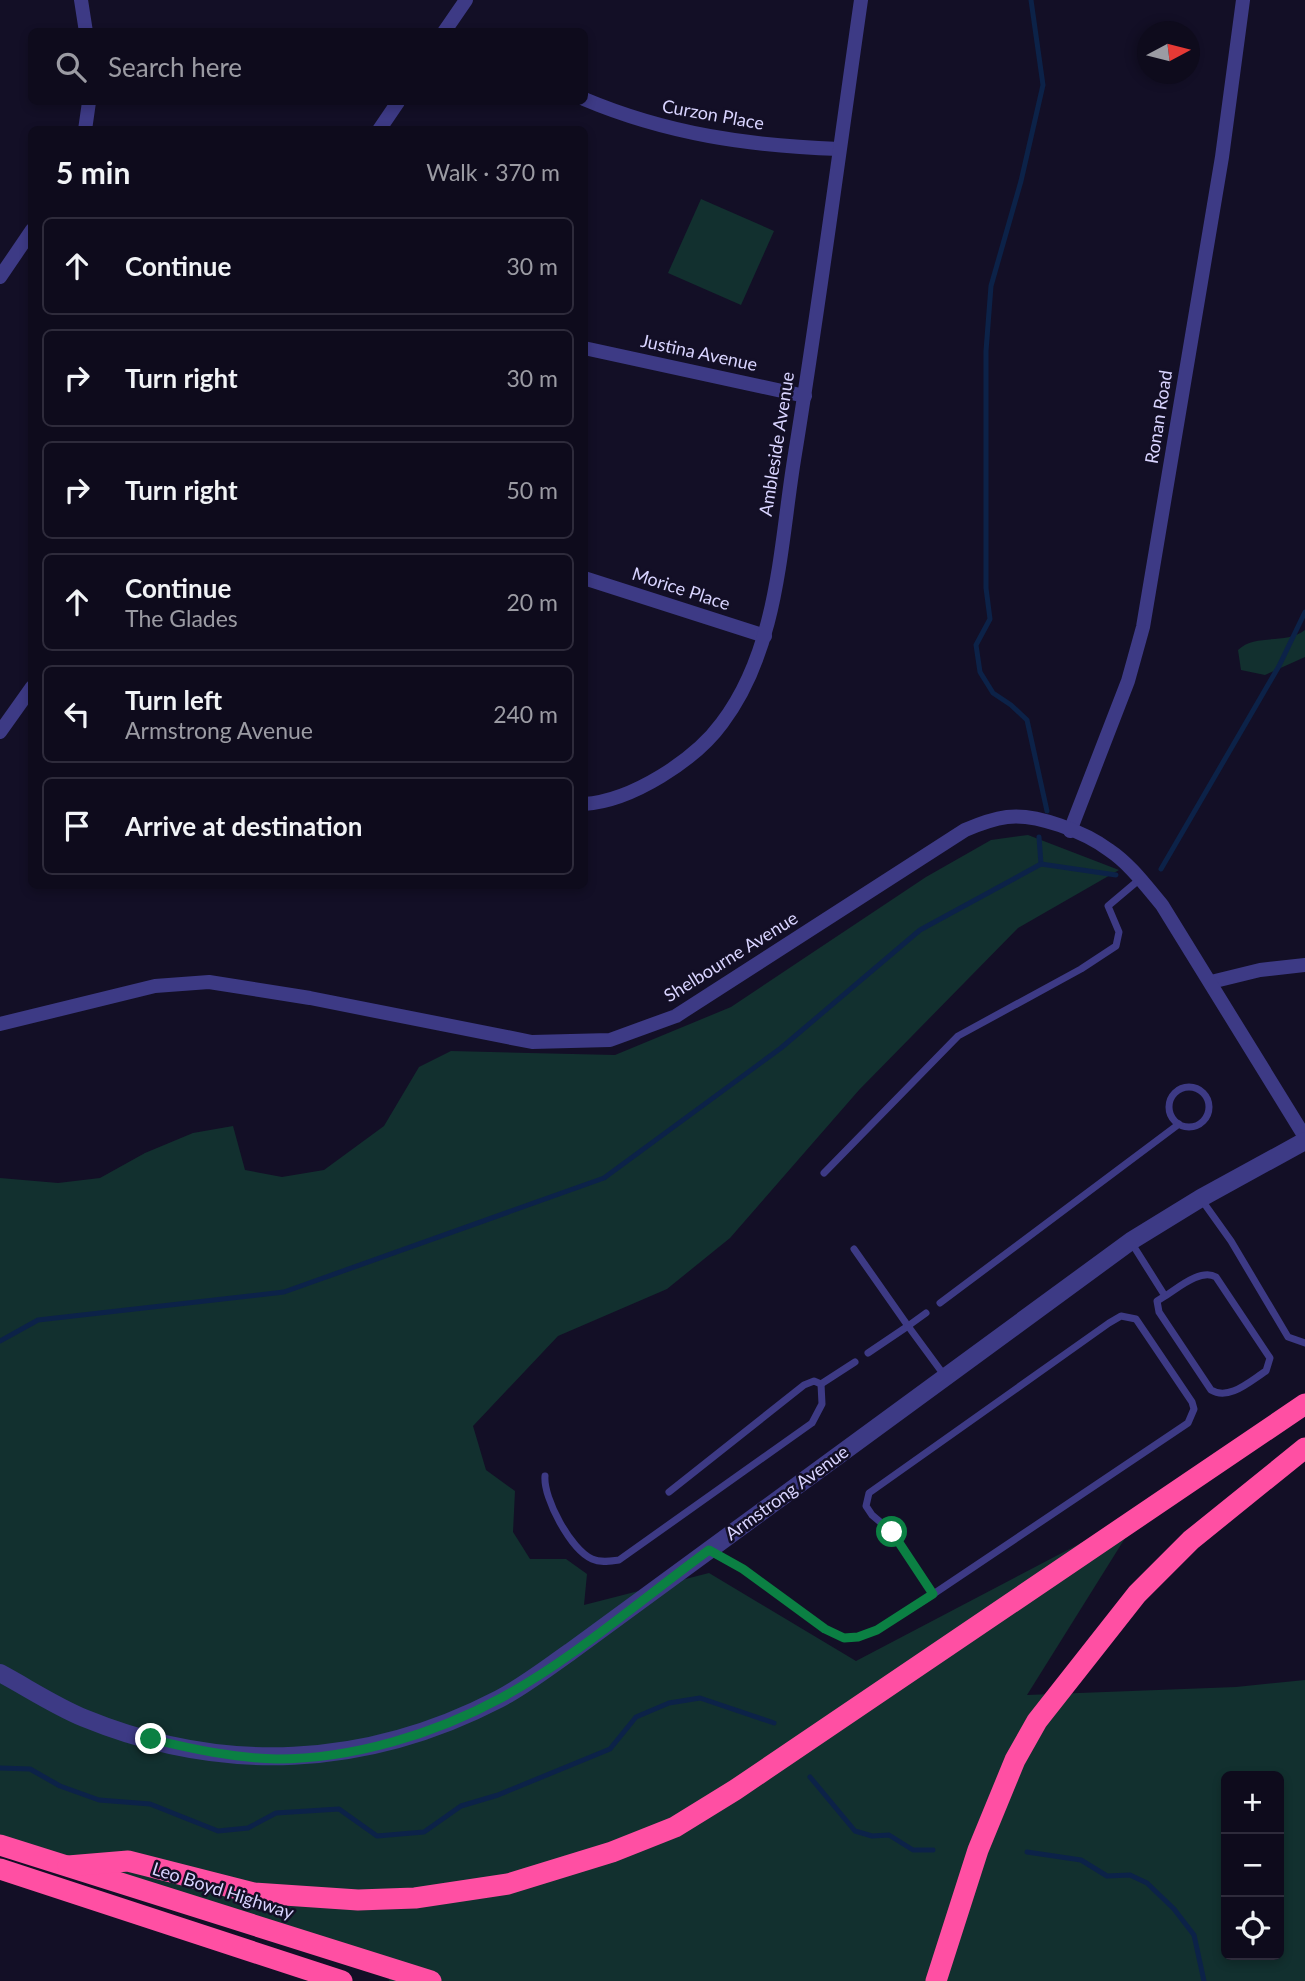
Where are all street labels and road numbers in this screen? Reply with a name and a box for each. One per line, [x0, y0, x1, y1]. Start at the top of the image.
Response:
street label: Curzon Place [660, 94, 766, 134]
street label: Justina Avenue [639, 329, 760, 375]
street label: Ronan Road [1140, 368, 1176, 465]
street label: Ambleside Avenue [754, 370, 798, 518]
street label: Morice Place [629, 562, 733, 614]
street label: Shelbourne Avenue [660, 906, 801, 1006]
street label: Armstrong Avenue [720, 1440, 852, 1544]
street label: Leo Boyd Highway [150, 1857, 297, 1924]

